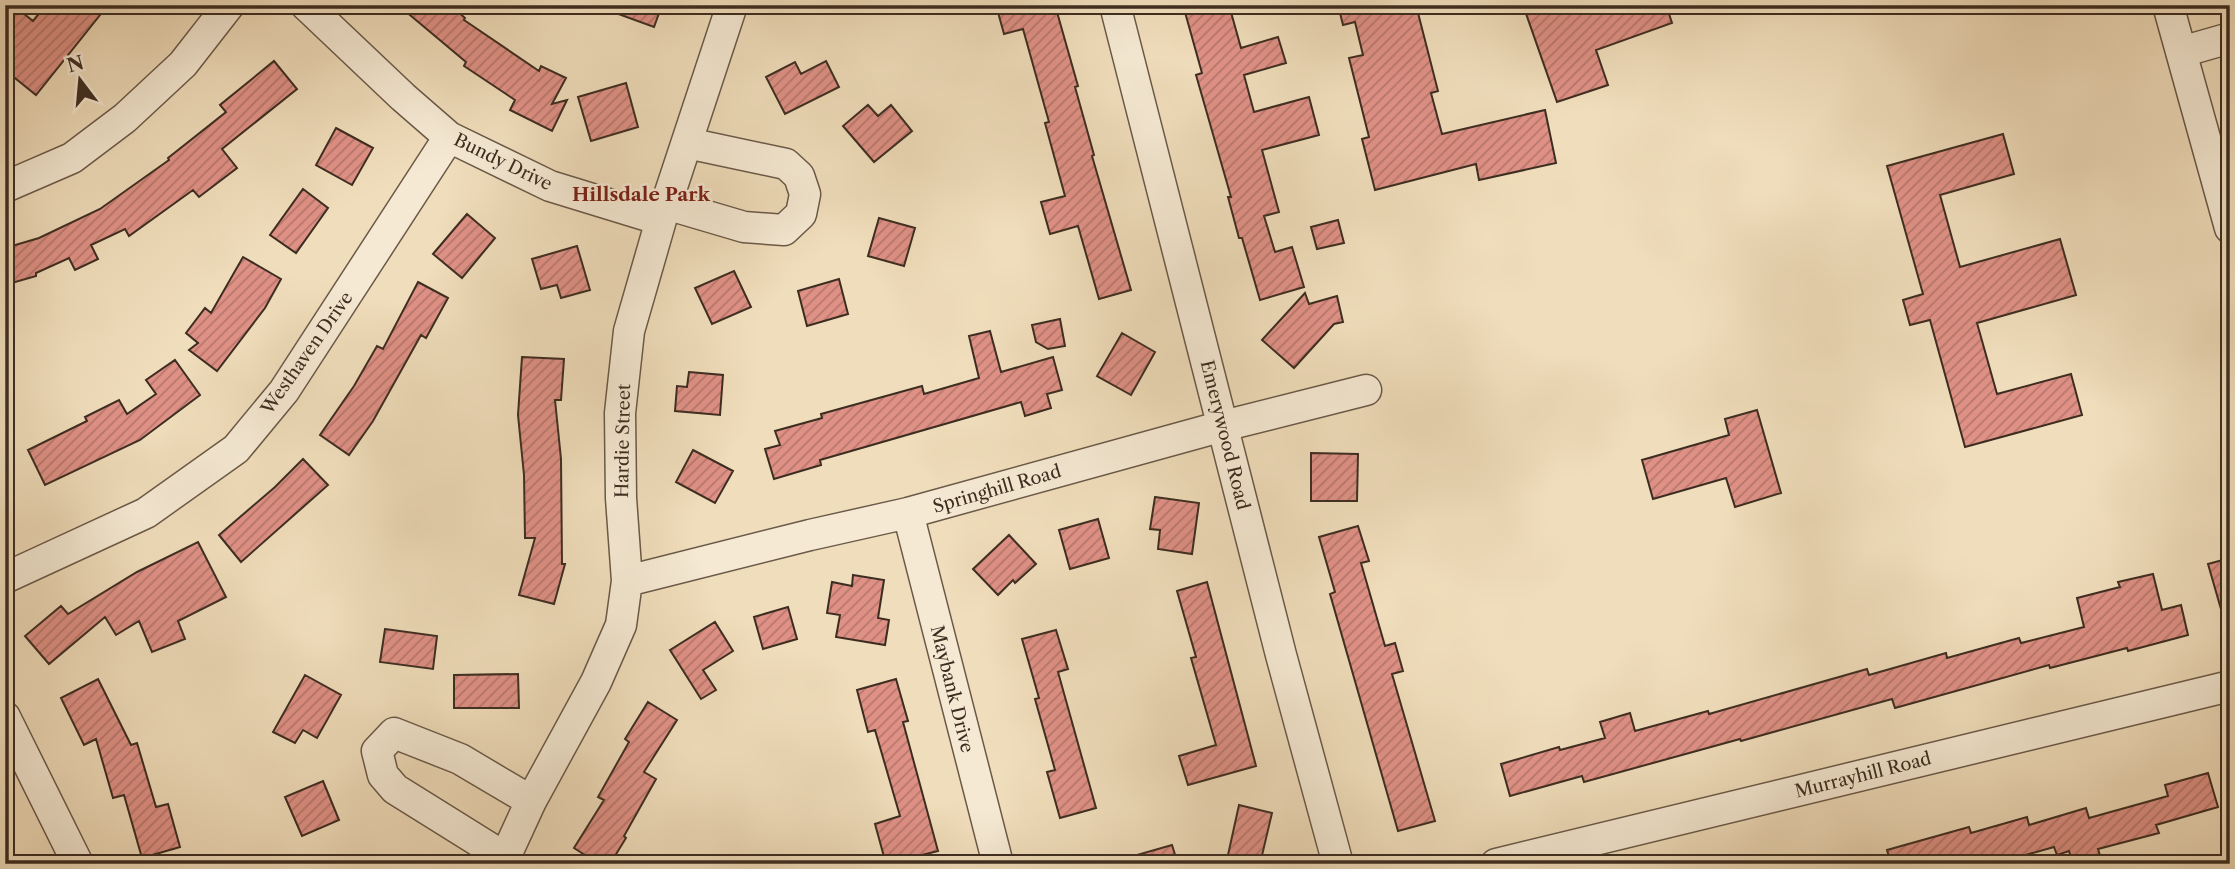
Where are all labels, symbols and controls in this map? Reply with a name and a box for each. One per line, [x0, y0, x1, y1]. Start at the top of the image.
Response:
north arrow [46, 46, 116, 116]
text: N [64, 51, 87, 77]
street label: Bundy Drive [450, 129, 556, 195]
district label: Hillsdale Park [572, 183, 711, 206]
street label: Westhaven Drive [256, 287, 358, 419]
street label: Emerywood Road [1196, 358, 1254, 512]
street label: Hardie Street [611, 383, 635, 498]
street label: Springhill Road [930, 460, 1064, 518]
street label: Maybank Drive [926, 623, 978, 755]
street label: Murrayhill Road [1793, 747, 1933, 803]

